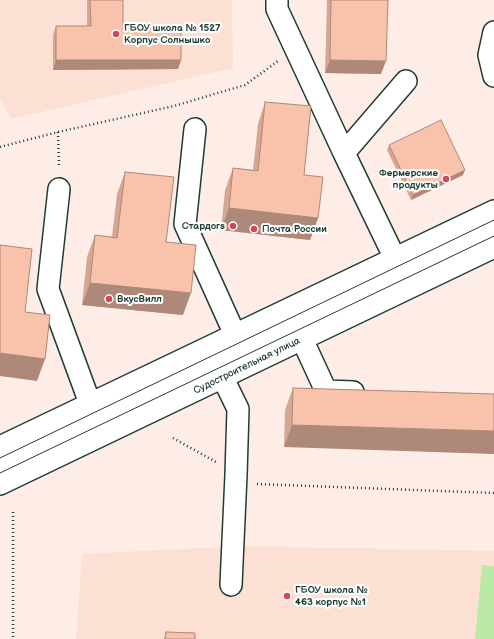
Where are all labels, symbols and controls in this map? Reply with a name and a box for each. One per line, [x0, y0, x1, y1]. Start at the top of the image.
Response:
place label: ГБОУ школа № 1527 Корпус Солнышко [124, 22, 220, 46]
marker: ГБОУ школа № 1527 Корпус Солнышко [111, 29, 121, 39]
place label: Фермерские продукты [379, 167, 438, 190]
marker: Фермерские продукты [441, 174, 451, 184]
place label: Стардогs [182, 220, 225, 232]
marker: Стардогs [228, 221, 238, 231]
place label: Почта России [262, 223, 327, 235]
marker: Почта России [249, 224, 259, 234]
place label: ВкусВилл [117, 293, 162, 305]
marker: ВкусВилл [104, 294, 114, 304]
street label: Судостроительная улица [192, 335, 302, 397]
place label: ГБОУ школа № 463 корпус №1 [295, 584, 368, 608]
marker: ГБОУ школа № 463 корпус №1 [282, 591, 292, 601]

